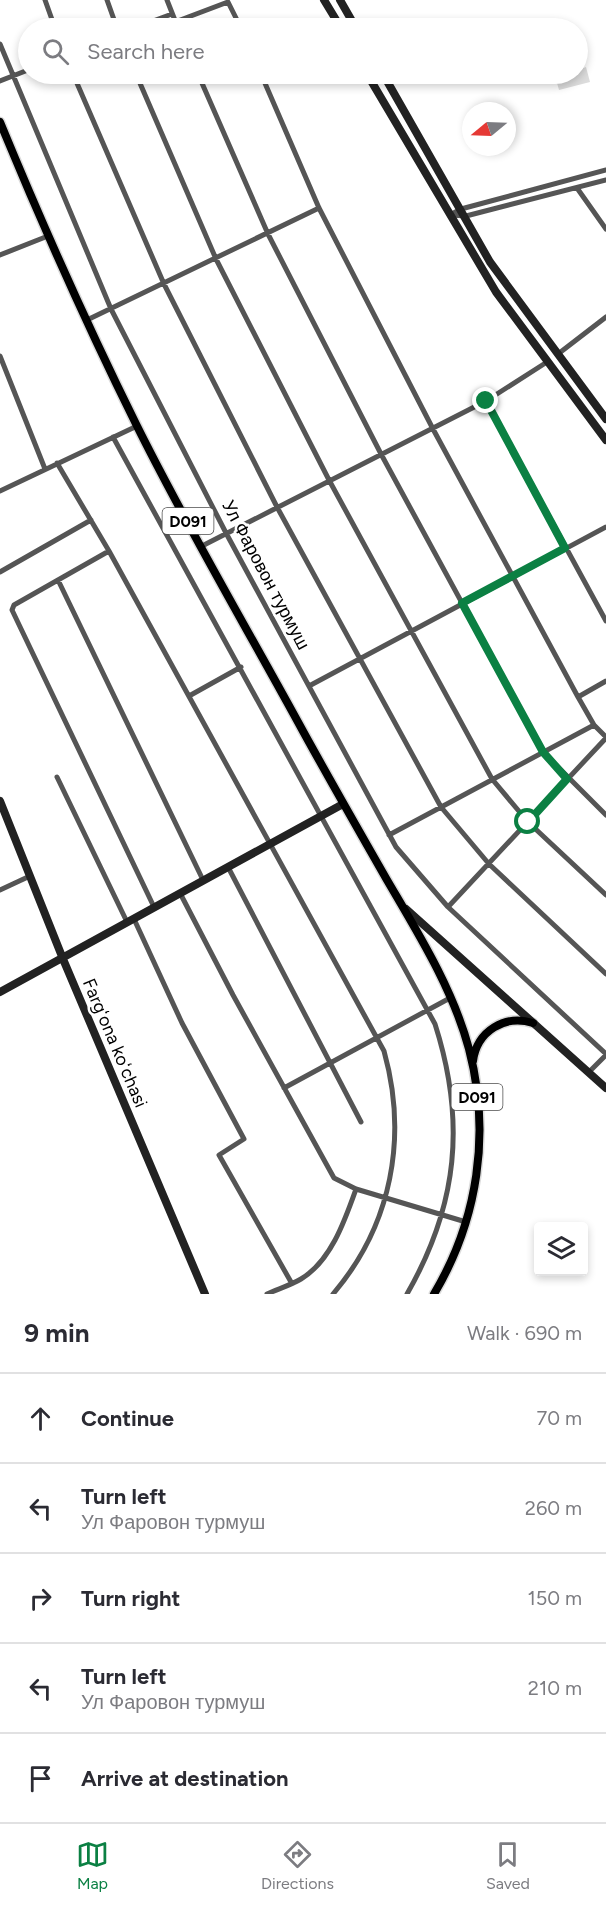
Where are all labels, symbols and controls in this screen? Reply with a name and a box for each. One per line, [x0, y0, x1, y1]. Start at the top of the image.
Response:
search box [18, 18, 588, 84]
icon: search [39, 35, 72, 68]
text: Search here [87, 38, 205, 65]
north arrow [462, 102, 516, 156]
route end [472, 387, 498, 413]
street label: Ул Фаровон турмуш [217, 497, 315, 653]
road number: D091 [162, 508, 213, 534]
route start [514, 808, 540, 834]
street label: Fargʻona koʻchasi [78, 975, 152, 1111]
road number: D091 [452, 1084, 502, 1110]
map controls [534, 1222, 588, 1276]
button: layers [534, 1222, 588, 1276]
text: 9 min [24, 1317, 90, 1349]
text: Walk · 690 m [467, 1321, 582, 1345]
icon: ahead [24, 1402, 57, 1435]
text: Continue [81, 1405, 174, 1432]
text: 70 m [536, 1406, 582, 1430]
text: Turn left [81, 1483, 167, 1510]
icon: left [24, 1492, 57, 1525]
text: 260 m [525, 1496, 582, 1520]
text: Ул Фаровон турмуш [81, 1510, 265, 1534]
icon: right [24, 1582, 57, 1615]
text: Turn right [81, 1585, 180, 1612]
text: 150 m [527, 1586, 582, 1610]
text: Turn left [81, 1663, 167, 1690]
icon: left [24, 1672, 57, 1705]
text: 210 m [528, 1676, 582, 1700]
text: Ул Фаровон турмуш [81, 1690, 265, 1714]
icon: arrive [24, 1762, 57, 1795]
text: Arrive at destination [81, 1765, 289, 1792]
tab: Map [76, 1838, 109, 1893]
tab: Directions [261, 1838, 334, 1893]
tab: Saved [486, 1838, 530, 1893]

